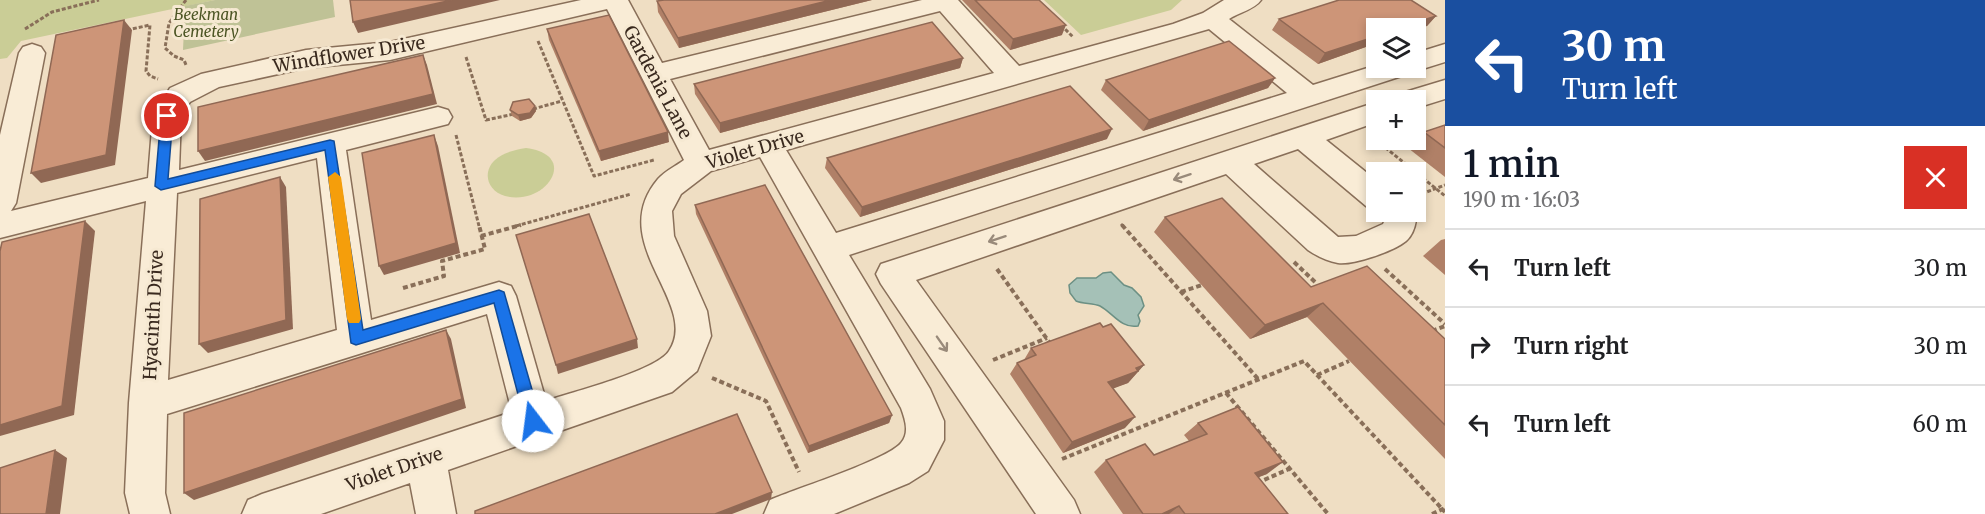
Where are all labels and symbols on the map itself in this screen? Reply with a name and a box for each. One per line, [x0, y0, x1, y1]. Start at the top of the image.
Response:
park label: Beekman Cemetery [173, 5, 239, 41]
street label: Gardenia Lane [619, 21, 697, 143]
street label: Windflower Drive [270, 31, 427, 78]
pin [141, 90, 192, 141]
street label: Violet Drive [702, 124, 807, 174]
one-way arrow [1173, 173, 1192, 184]
one-way arrow [988, 234, 1007, 245]
street label: Hyacinth Drive [138, 249, 168, 381]
one-way arrow [935, 335, 948, 352]
position arrow [501, 389, 565, 453]
street label: Violet Drive [342, 442, 445, 497]

